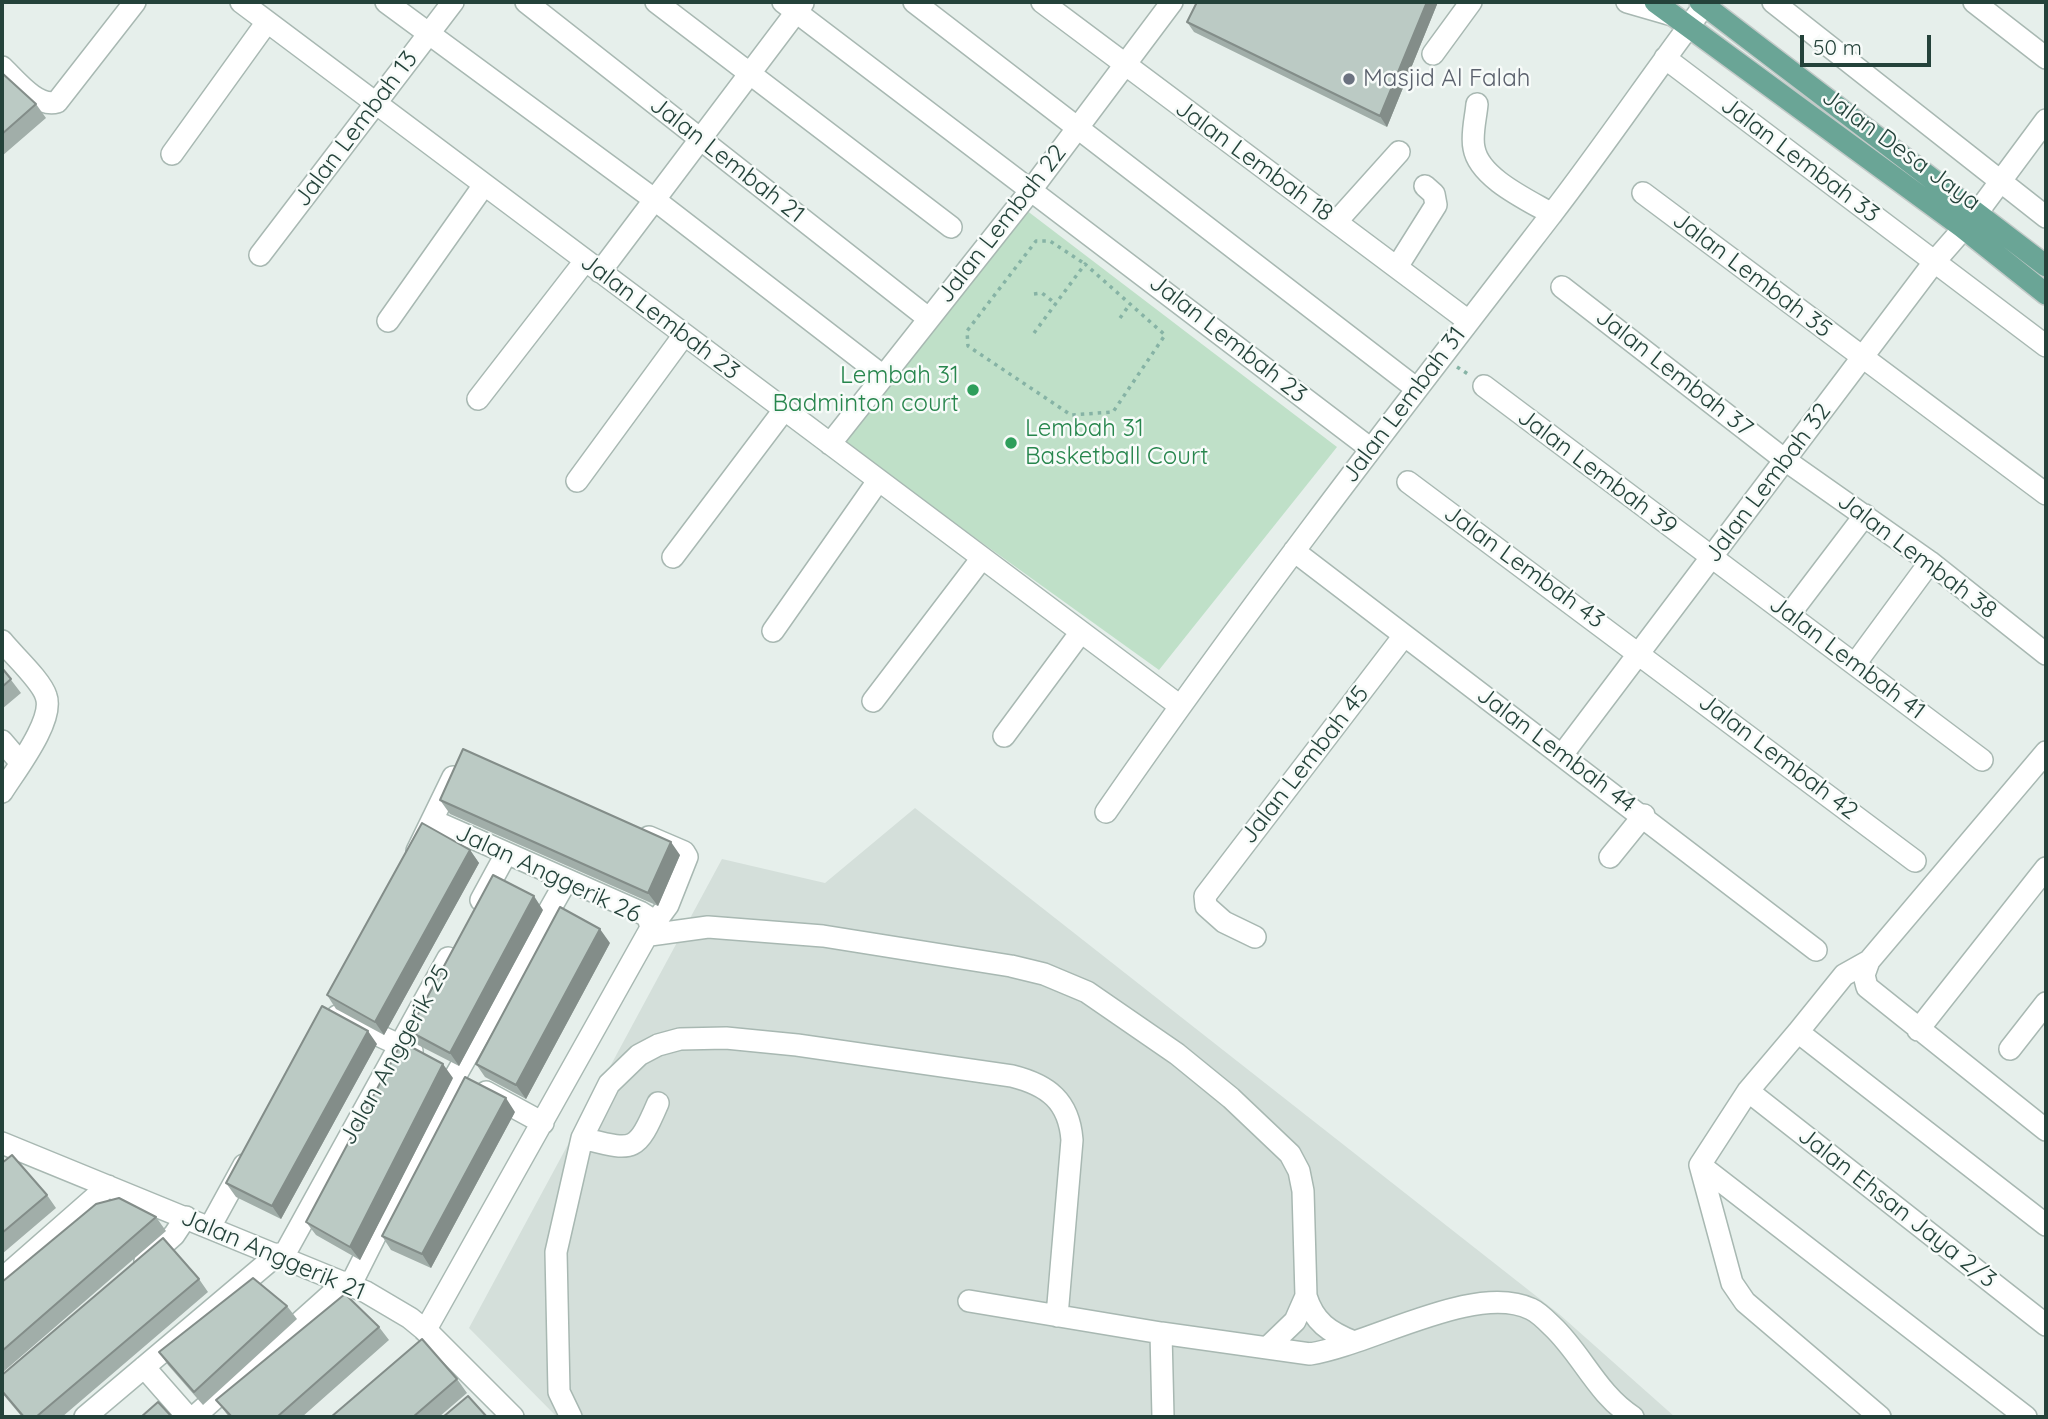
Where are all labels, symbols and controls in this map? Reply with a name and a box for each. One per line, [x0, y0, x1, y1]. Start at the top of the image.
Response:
scale bar [1803, 21, 1934, 65]
text: 50 m [1813, 34, 1862, 60]
street label: Jalan Lembah 13 [288, 45, 424, 213]
place label: Masjid Al Falah [1363, 65, 1530, 93]
marker: Masjid Al Falah [1341, 71, 1357, 87]
street label: Jalan Desa Jaya [1816, 83, 1986, 217]
street label: Jalan Lembah 21 [644, 91, 810, 229]
street label: Jalan Lembah 33 [1715, 91, 1885, 229]
street label: Jalan Lembah 18 [1169, 94, 1339, 228]
street label: Jalan Lembah 22 [931, 139, 1073, 309]
street label: Jalan Lembah 35 [1667, 206, 1837, 344]
street label: Jalan Lembah 23 [575, 248, 745, 386]
street label: Jalan Lembah 23 [1143, 269, 1313, 409]
street label: Jalan Lembah 37 [1590, 303, 1758, 443]
street label: Jalan Lembah 31 [1336, 321, 1472, 489]
place label: Lembah 31 Badminton court [772, 362, 959, 418]
marker: Lembah 31 Badminton court [965, 382, 981, 398]
street label: Jalan Lembah 32 [1699, 398, 1837, 568]
street label: Jalan Lembah 39 [1512, 403, 1682, 541]
place label: Lembah 31 Basketball Court [1025, 415, 1208, 471]
marker: Lembah 31 Basketball Court [1003, 435, 1019, 451]
street label: Jalan Lembah 38 [1832, 487, 2002, 625]
street label: Jalan Lembah 43 [1438, 499, 1610, 635]
street label: Jalan Lembah 41 [1763, 590, 1931, 726]
street label: Jalan Lembah 45 [1235, 680, 1375, 850]
street label: Jalan Lembah 44 [1471, 681, 1641, 819]
street label: Jalan Lembah 42 [1693, 688, 1863, 826]
street label: Jalan Anggerik 26 [451, 818, 645, 930]
street label: Jalan Anggerik 25 [334, 960, 456, 1150]
street label: Jalan Ehsan Jaya 2/3 [1792, 1122, 2002, 1294]
street label: Jalan Anggerik 21 [177, 1203, 369, 1307]

